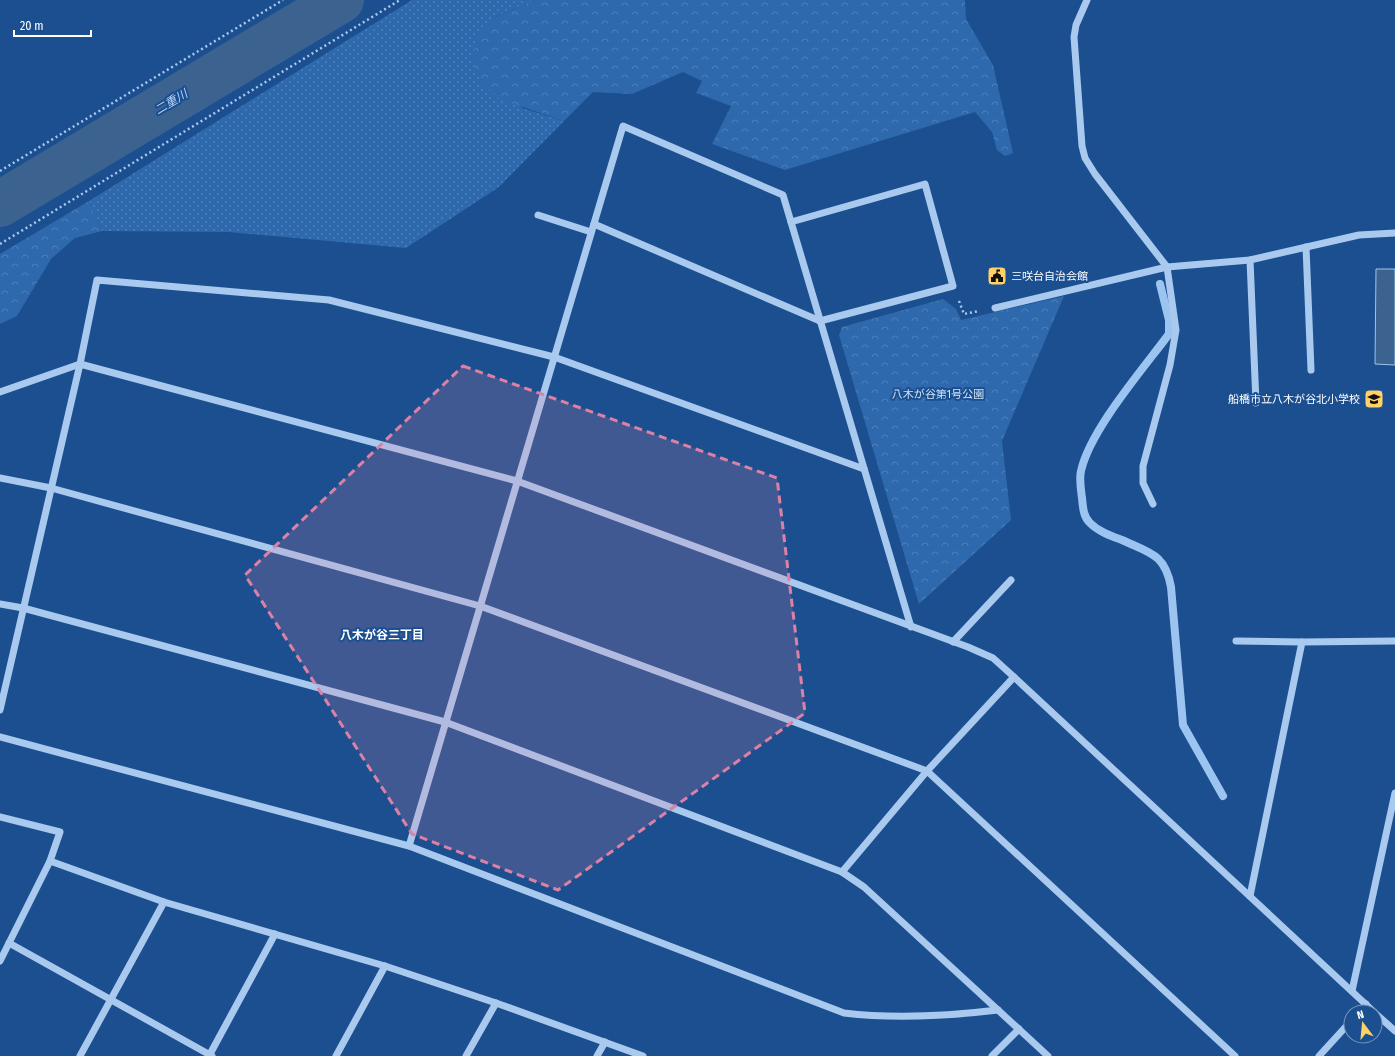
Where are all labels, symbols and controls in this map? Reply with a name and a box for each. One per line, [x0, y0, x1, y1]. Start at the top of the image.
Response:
scale bar [14, 12, 91, 38]
text: 20 m [20, 19, 44, 33]
water label: 二重川 [152, 86, 192, 117]
public building icon: 三咲台自治会館 [986, 265, 1008, 287]
place label: 三咲台自治会館 [1011, 270, 1088, 283]
park label: 八木が谷第1号公園 [892, 388, 984, 401]
school or university icon: 船橋市立八木が谷北小学校 [1363, 388, 1385, 410]
place label: 船橋市立八木が谷北小学校 [1228, 393, 1360, 406]
district label: 八木が谷三丁目 [340, 628, 424, 642]
north arrow [1343, 1004, 1383, 1044]
text: N [1355, 1008, 1365, 1022]

